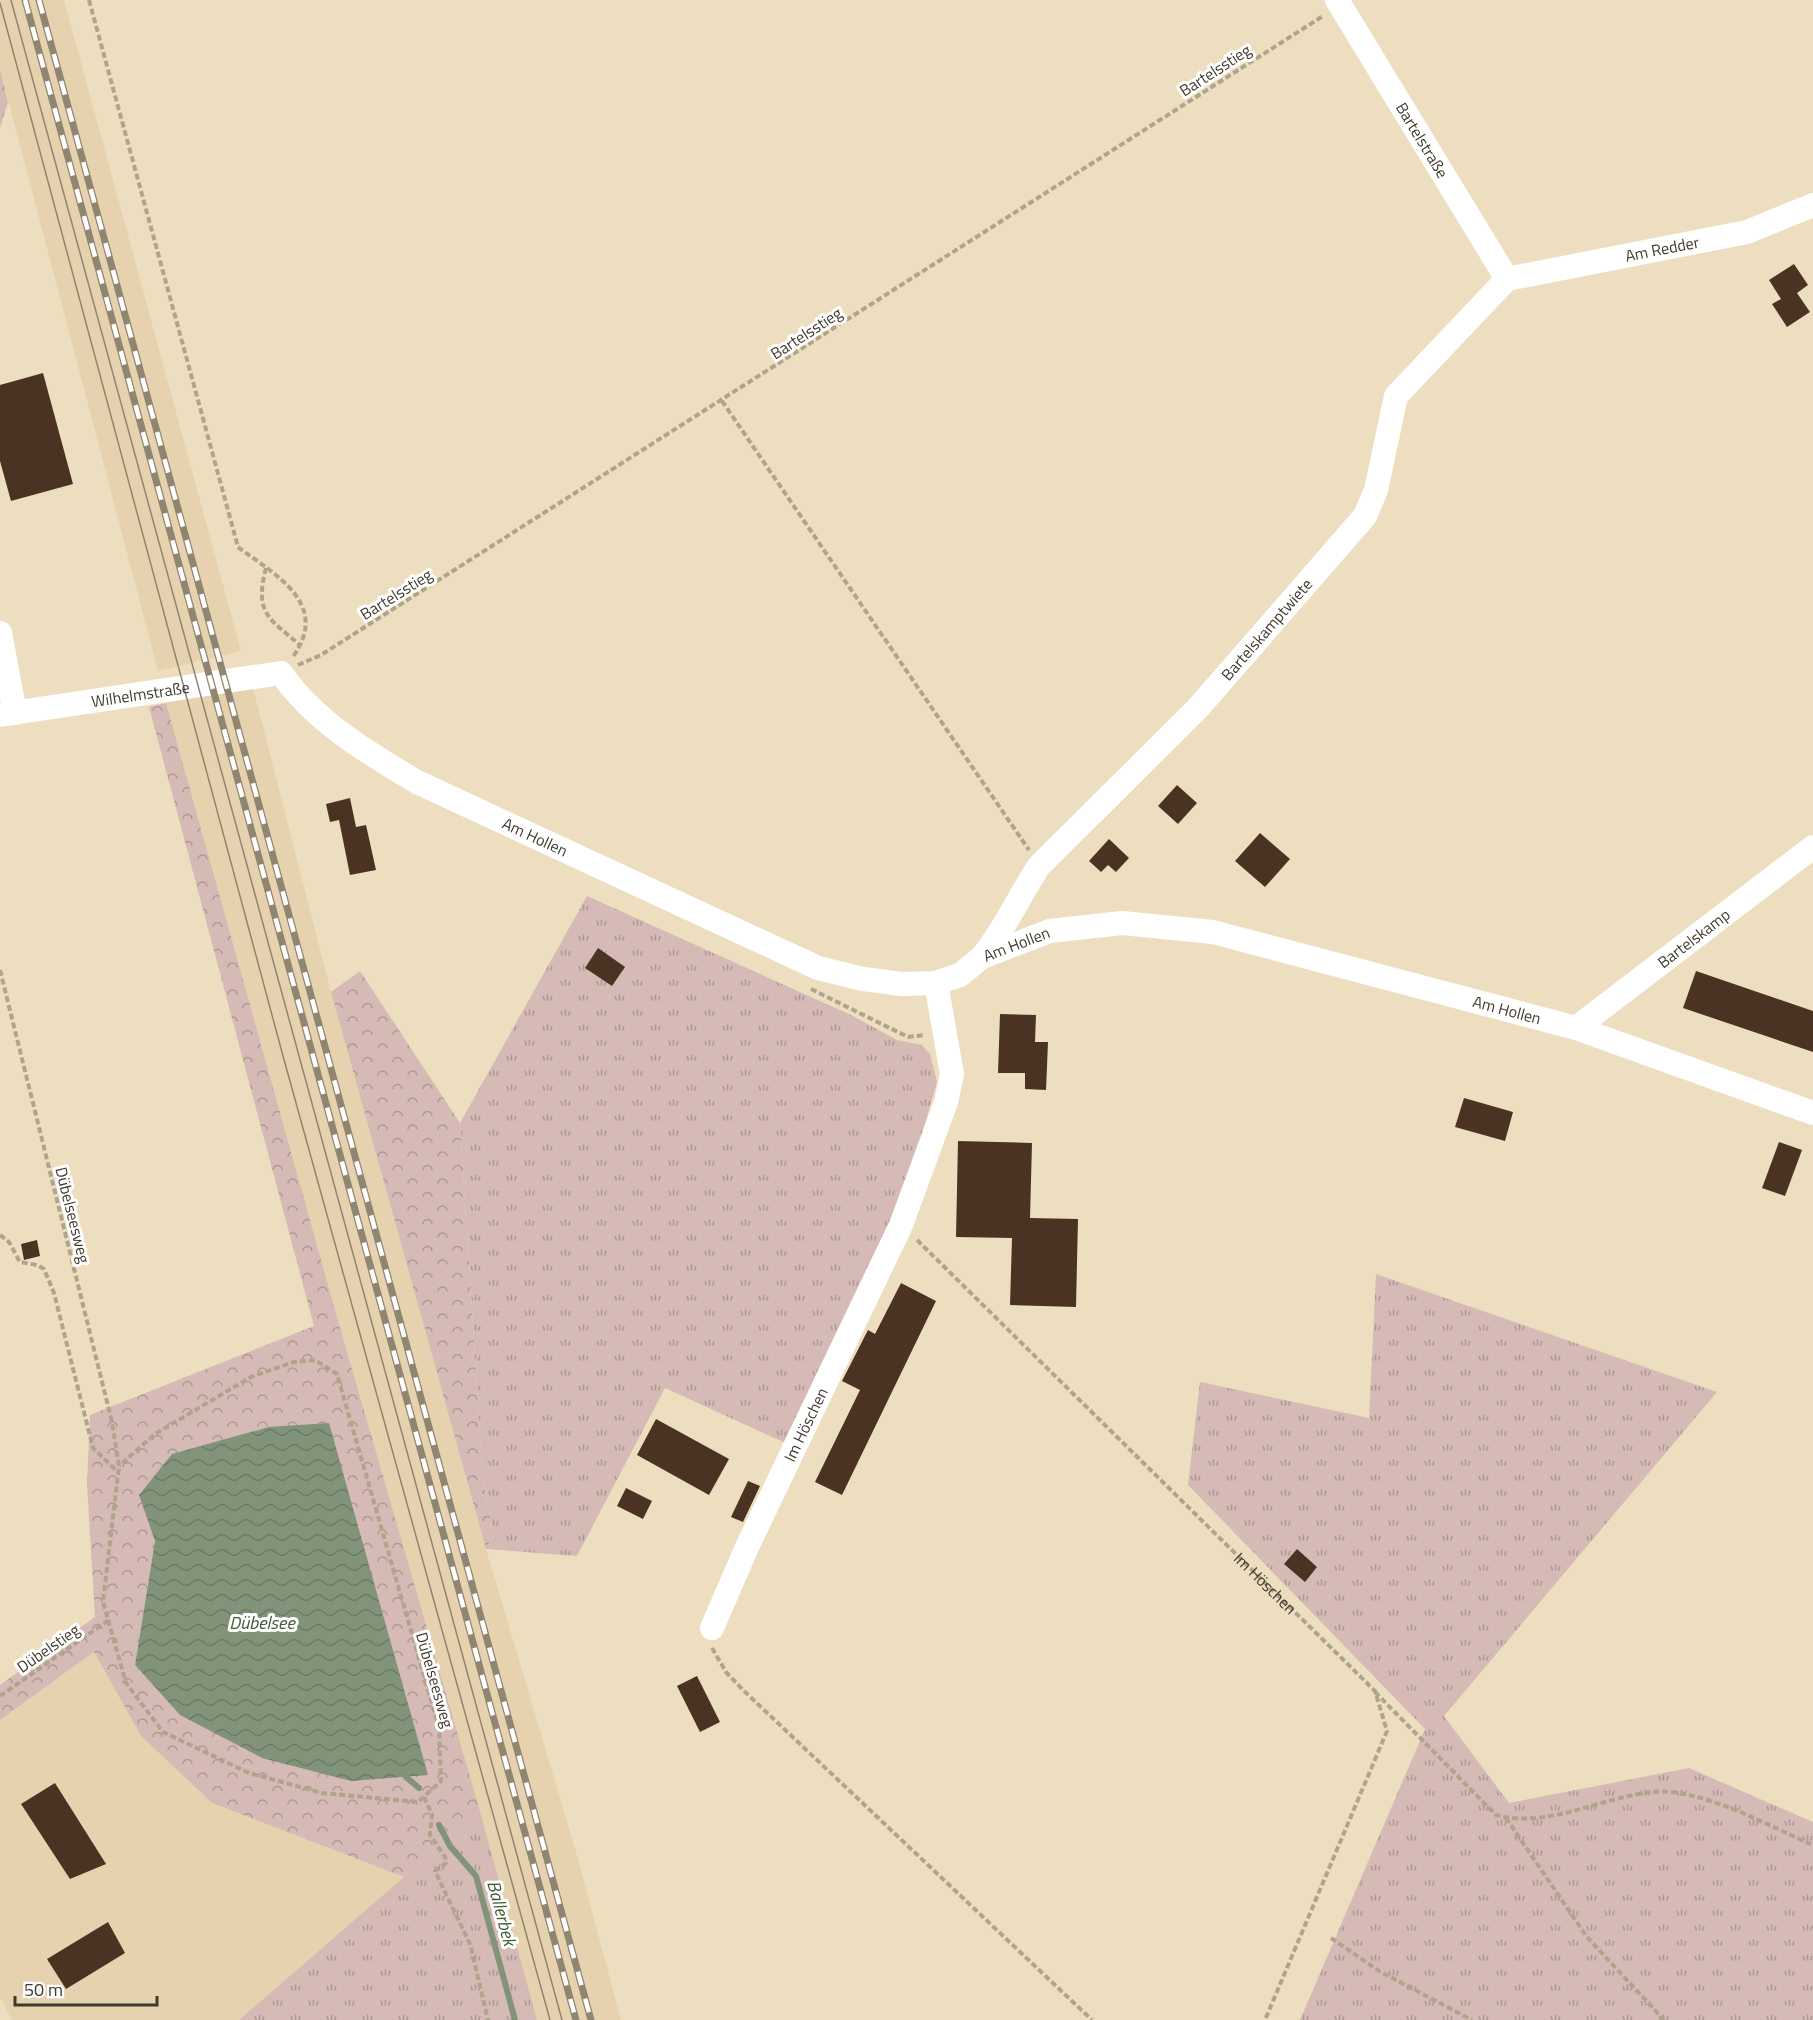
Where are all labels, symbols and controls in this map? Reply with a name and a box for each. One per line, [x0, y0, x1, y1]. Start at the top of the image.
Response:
street label: Bartelsstieg [1174, 38, 1256, 102]
street label: Bartelstraße [1390, 98, 1455, 183]
street label: Am Redder [1623, 230, 1702, 268]
street label: Bartelsstieg [765, 301, 847, 365]
street label: Bartelsstieg [355, 562, 437, 626]
street label: Bartelskamptwiete [1215, 573, 1318, 686]
street label: Wilhelmstraße [90, 675, 191, 713]
street label: Am Hollen [498, 811, 572, 862]
street label: Bartelskamp [1652, 903, 1735, 974]
street label: Am Hollen [979, 920, 1053, 968]
street label: Am Hollen [1470, 989, 1544, 1030]
street label: Dübelseesweg [49, 1164, 97, 1266]
street label: Im Höschen [778, 1383, 834, 1466]
street label: Im Höschen [1229, 1547, 1302, 1620]
water label: Dübelsee [229, 1609, 296, 1636]
street label: Dübelstieg [12, 1618, 84, 1678]
street label: Dübelseesweg [410, 1629, 460, 1731]
water label: Ballerbek [480, 1877, 524, 1950]
scale bar [15, 1969, 158, 2007]
text: 50 m [24, 1976, 63, 2003]

